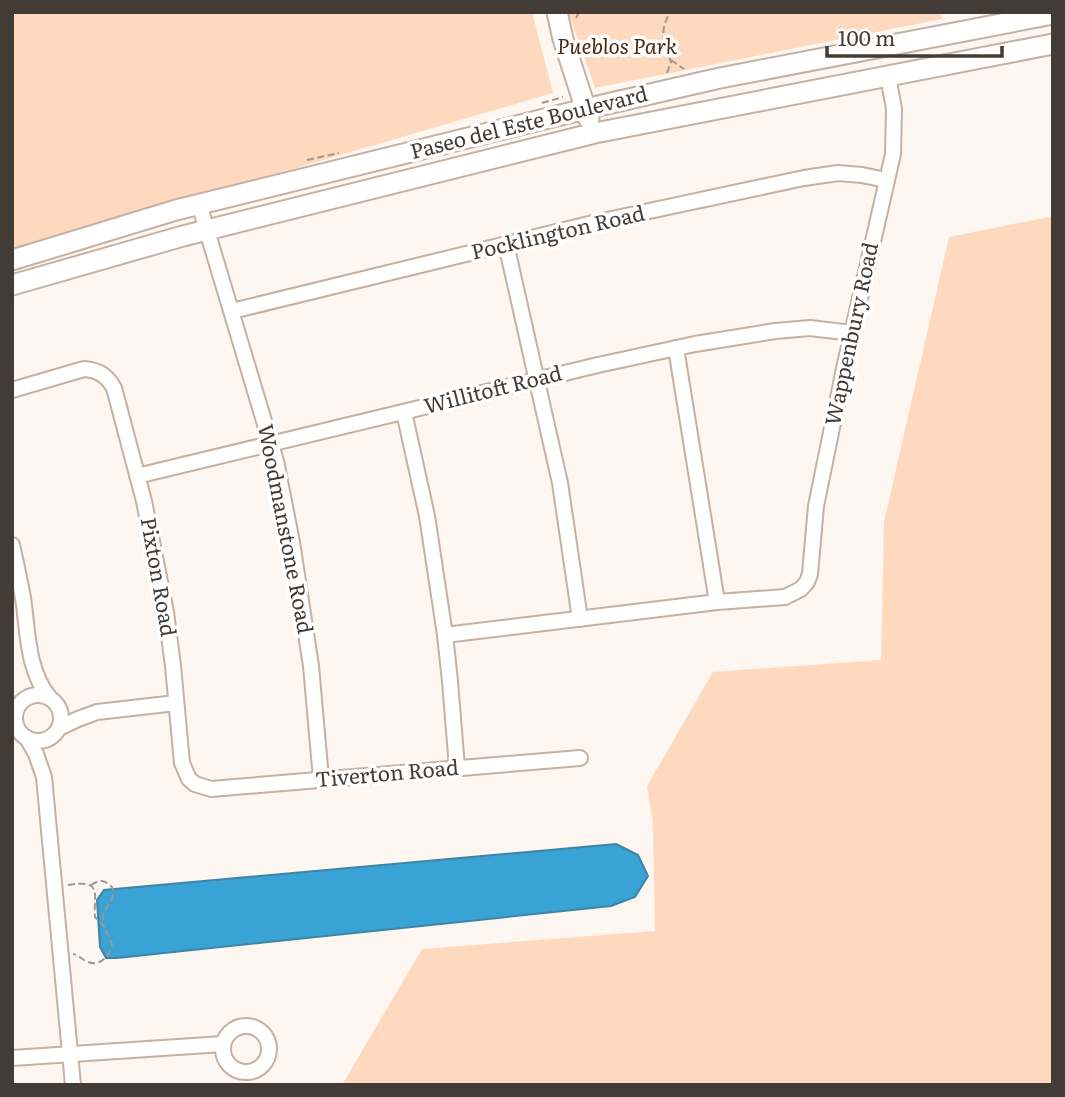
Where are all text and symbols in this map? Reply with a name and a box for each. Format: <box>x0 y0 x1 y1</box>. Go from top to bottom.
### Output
scale bar <box>827 14 1002 58</box>
text: 100 m <box>838 21 895 52</box>
park label: Pueblos Park <box>557 29 678 60</box>
street label: Paseo del Este Boulevard <box>406 76 651 165</box>
street label: Pocklington Road <box>468 195 647 266</box>
street label: Wappenbury Road <box>815 239 884 428</box>
street label: Willitoft Road <box>420 355 565 420</box>
street label: Woodmanstone Road <box>252 421 323 636</box>
street label: Pixton Road <box>135 514 186 639</box>
street label: Tiverton Road <box>314 750 460 793</box>

